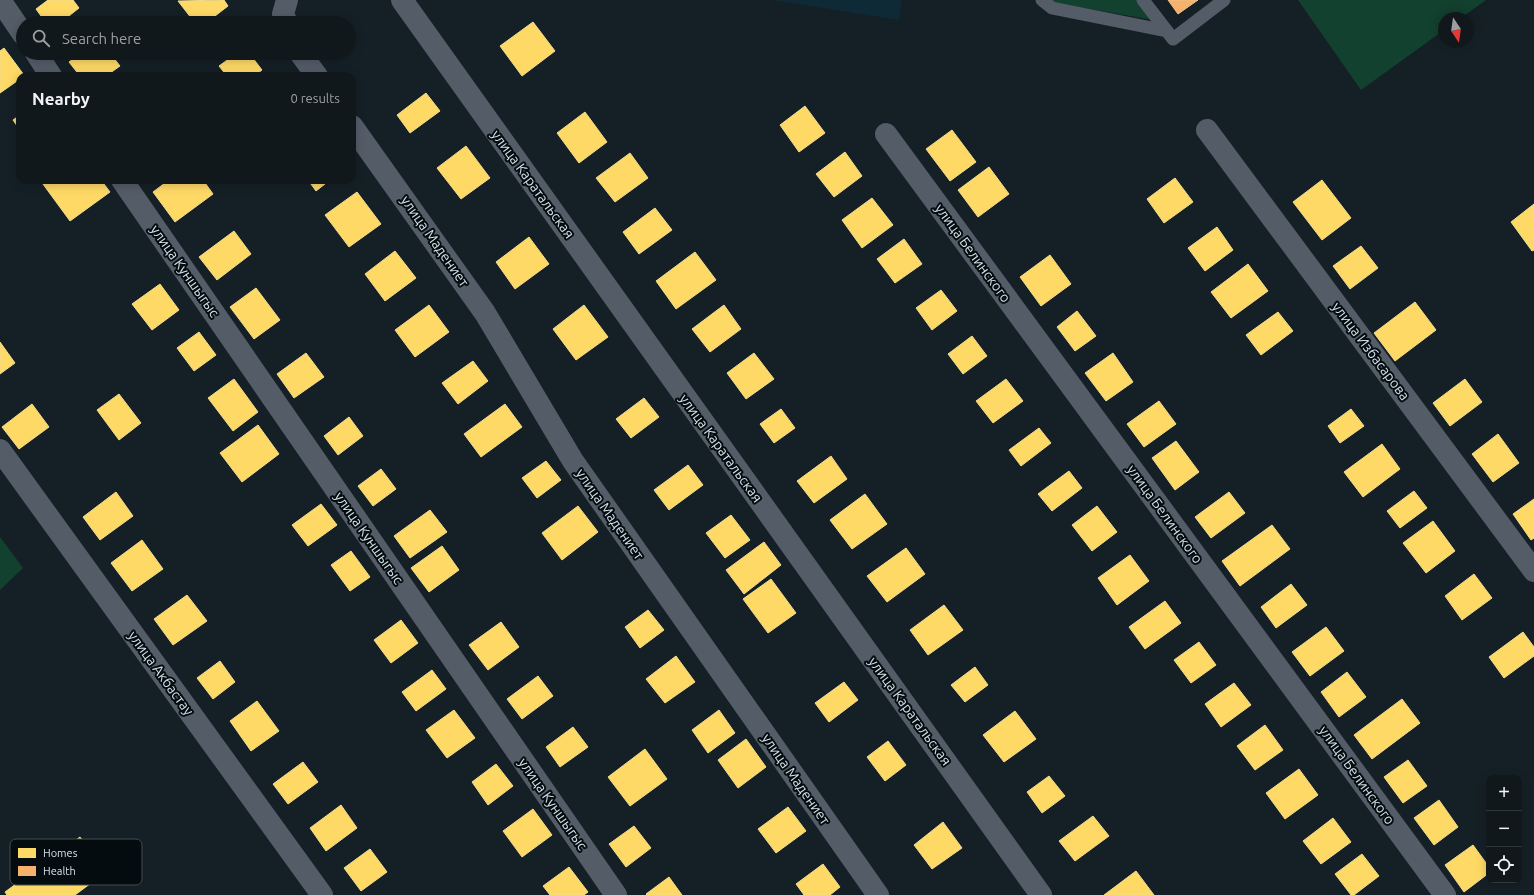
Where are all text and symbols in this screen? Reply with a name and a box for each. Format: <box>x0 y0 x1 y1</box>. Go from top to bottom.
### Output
north arrow <box>1438 12 1474 48</box>
search box <box>16 16 356 60</box>
icon: search <box>30 27 52 49</box>
text: Search here <box>62 30 141 47</box>
text: Nearby <box>32 89 90 108</box>
text: 0 results <box>290 91 340 105</box>
street label: улица Каратальская <box>488 127 578 241</box>
street label: улица Мадениет <box>398 192 472 290</box>
street label: улица Белинского <box>932 201 1014 305</box>
street label: улица Куншыгыс <box>147 222 223 321</box>
street label: улица Избасарова <box>1329 299 1413 403</box>
street label: улица Каратальская <box>676 391 766 505</box>
street label: улица Белинского <box>1124 462 1206 566</box>
street label: улица Мадениет <box>573 465 647 563</box>
street label: улица Куншыгыс <box>331 489 407 588</box>
street label: улица Акбастау <box>125 628 197 718</box>
street label: улица Каратальская <box>865 654 955 768</box>
street label: улица Белинского <box>1316 723 1398 827</box>
street label: улица Мадениет <box>759 730 833 828</box>
street label: улица Куншыгыс <box>515 755 591 854</box>
map controls <box>1486 775 1522 883</box>
button: + <box>1486 775 1522 811</box>
button: − <box>1486 811 1522 847</box>
legend <box>10 839 142 885</box>
text: Homes <box>43 847 78 859</box>
button: locate <box>1486 847 1522 883</box>
text: Health <box>43 865 76 877</box>

